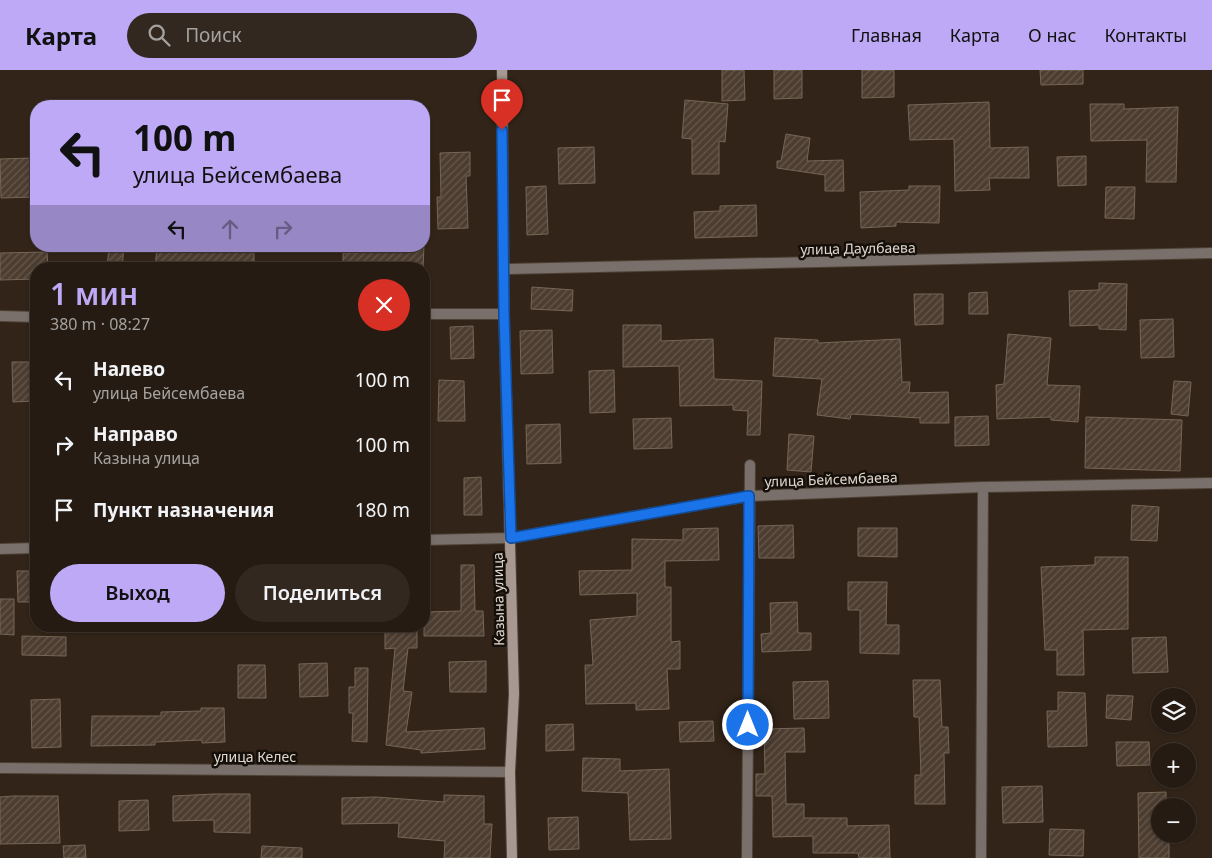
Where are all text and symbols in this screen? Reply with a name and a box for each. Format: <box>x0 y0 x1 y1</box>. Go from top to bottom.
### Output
search box <box>127 13 477 58</box>
text: Карта <box>25 19 97 52</box>
icon: search <box>145 21 173 49</box>
text: Поиск <box>185 22 242 48</box>
text: Главная <box>851 23 922 47</box>
text: Карта <box>950 23 1000 47</box>
text: О нас <box>1028 23 1076 47</box>
text: Контакты <box>1104 23 1187 47</box>
pin <box>481 79 523 130</box>
icon: arrive <box>488 86 516 114</box>
text: 100 m <box>133 114 236 161</box>
icon: left <box>50 120 115 185</box>
text: улица Бейсембаева <box>133 159 342 189</box>
icon: left <box>163 215 191 243</box>
icon: ahead <box>216 215 244 243</box>
icon: right <box>269 215 297 243</box>
street label: улица Даулбаева <box>800 237 916 259</box>
text: 1 мин <box>50 273 138 314</box>
button: close <box>358 279 410 331</box>
text: 380 m · 08:27 <box>50 313 150 335</box>
text: Налево <box>93 356 165 382</box>
icon: left <box>50 366 78 394</box>
text: 100 m <box>355 367 410 393</box>
text: улица Бейсембаева <box>93 382 245 404</box>
text: Направо <box>93 421 178 447</box>
icon: right <box>50 431 78 459</box>
text: 100 m <box>355 432 410 458</box>
text: Казына улица <box>93 447 200 469</box>
street label: улица Бейсембаева <box>764 467 898 491</box>
icon: arrive <box>50 496 78 524</box>
text: Пункт назначения <box>93 497 274 523</box>
text: 180 m <box>355 497 410 523</box>
street label: Казына улица <box>488 552 508 646</box>
button: Выход <box>50 564 225 622</box>
button: Поделиться <box>235 564 410 622</box>
map controls <box>1151 688 1196 843</box>
button: layers <box>1151 688 1196 733</box>
position arrow <box>721 698 773 750</box>
button: + <box>1151 743 1196 788</box>
street label: улица Келес <box>214 747 296 766</box>
button: − <box>1151 798 1196 843</box>

